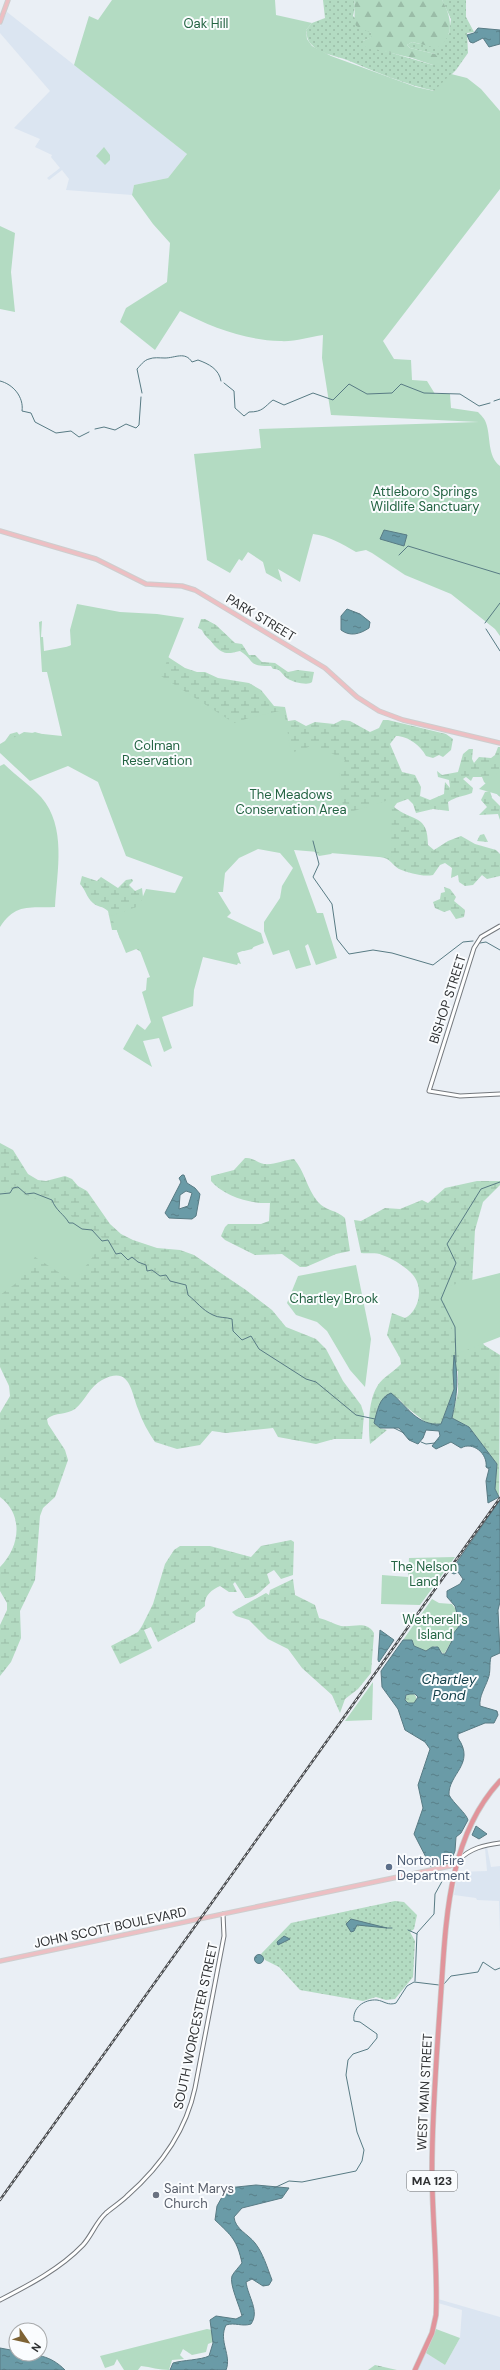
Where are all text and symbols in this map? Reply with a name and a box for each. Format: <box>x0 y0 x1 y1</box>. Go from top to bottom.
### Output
park label: Oak Hill <box>184 15 228 32</box>
park label: Attleboro Springs Wildlife Sanctuary <box>371 483 479 515</box>
street label: PARK STREET <box>223 590 299 645</box>
park label: Colman Reservation <box>122 737 192 769</box>
park label: The Meadows Conservation Area <box>235 786 347 818</box>
street label: BISHOP STREET <box>425 952 470 1046</box>
park label: Chartley Brook <box>290 1290 379 1307</box>
park label: The Nelson Land <box>391 1558 457 1590</box>
park label: Wetherell's Island <box>402 1611 468 1643</box>
water label: Chartley Pond <box>421 1670 478 1704</box>
place label: Norton Fire Department <box>397 1852 470 1884</box>
marker: Norton Fire Department <box>384 1862 394 1872</box>
street label: JOHN SCOTT BOULEVARD <box>32 1903 188 1952</box>
street label: SOUTH WORCESTER STREET <box>170 1941 221 2111</box>
street label: WEST MAIN STREET <box>413 2033 436 2151</box>
road number: MA 123 <box>407 2171 457 2191</box>
place label: Saint Marys Church <box>164 2180 234 2212</box>
marker: Saint Marys Church <box>151 2190 161 2200</box>
north arrow <box>8 2322 48 2362</box>
text: N <box>28 2340 44 2355</box>

